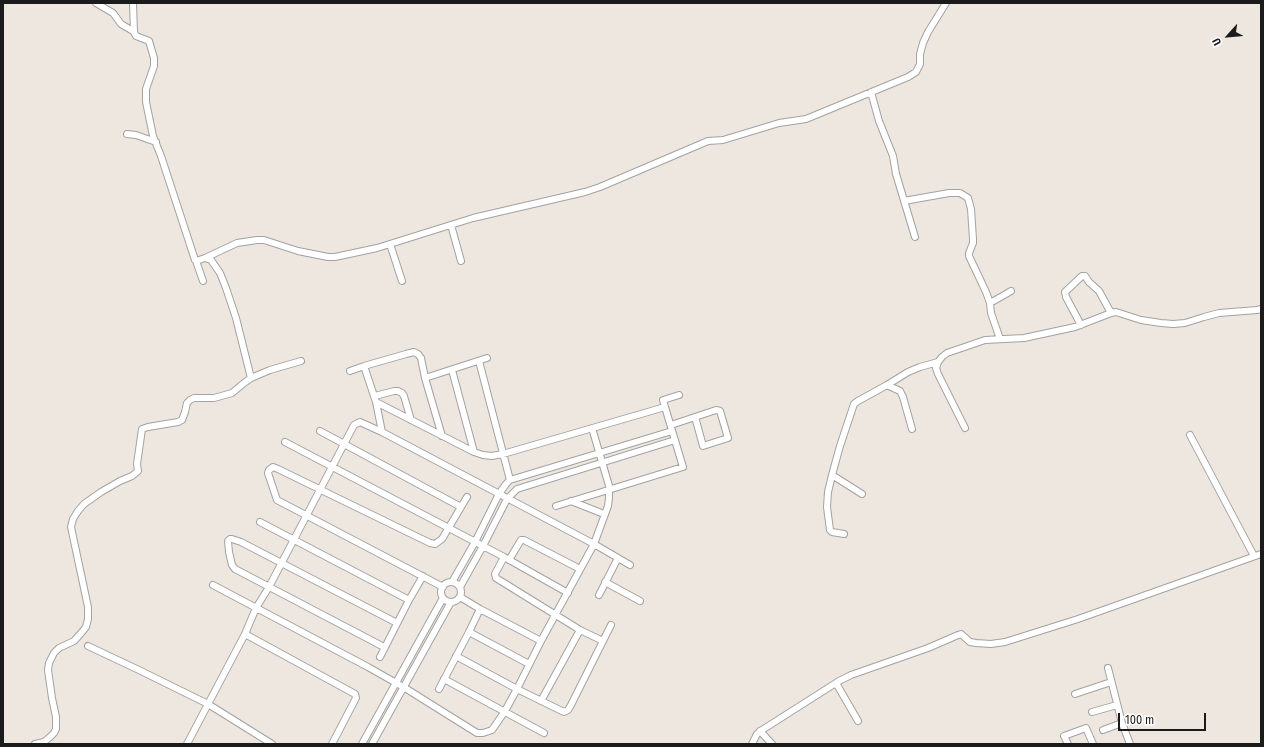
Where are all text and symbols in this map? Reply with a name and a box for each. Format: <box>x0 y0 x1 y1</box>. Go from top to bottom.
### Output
north arrow <box>1208 16 1248 56</box>
text: U <box>1210 36 1224 48</box>
scale bar <box>1120 705 1208 731</box>
text: 100 m <box>1125 713 1154 727</box>

